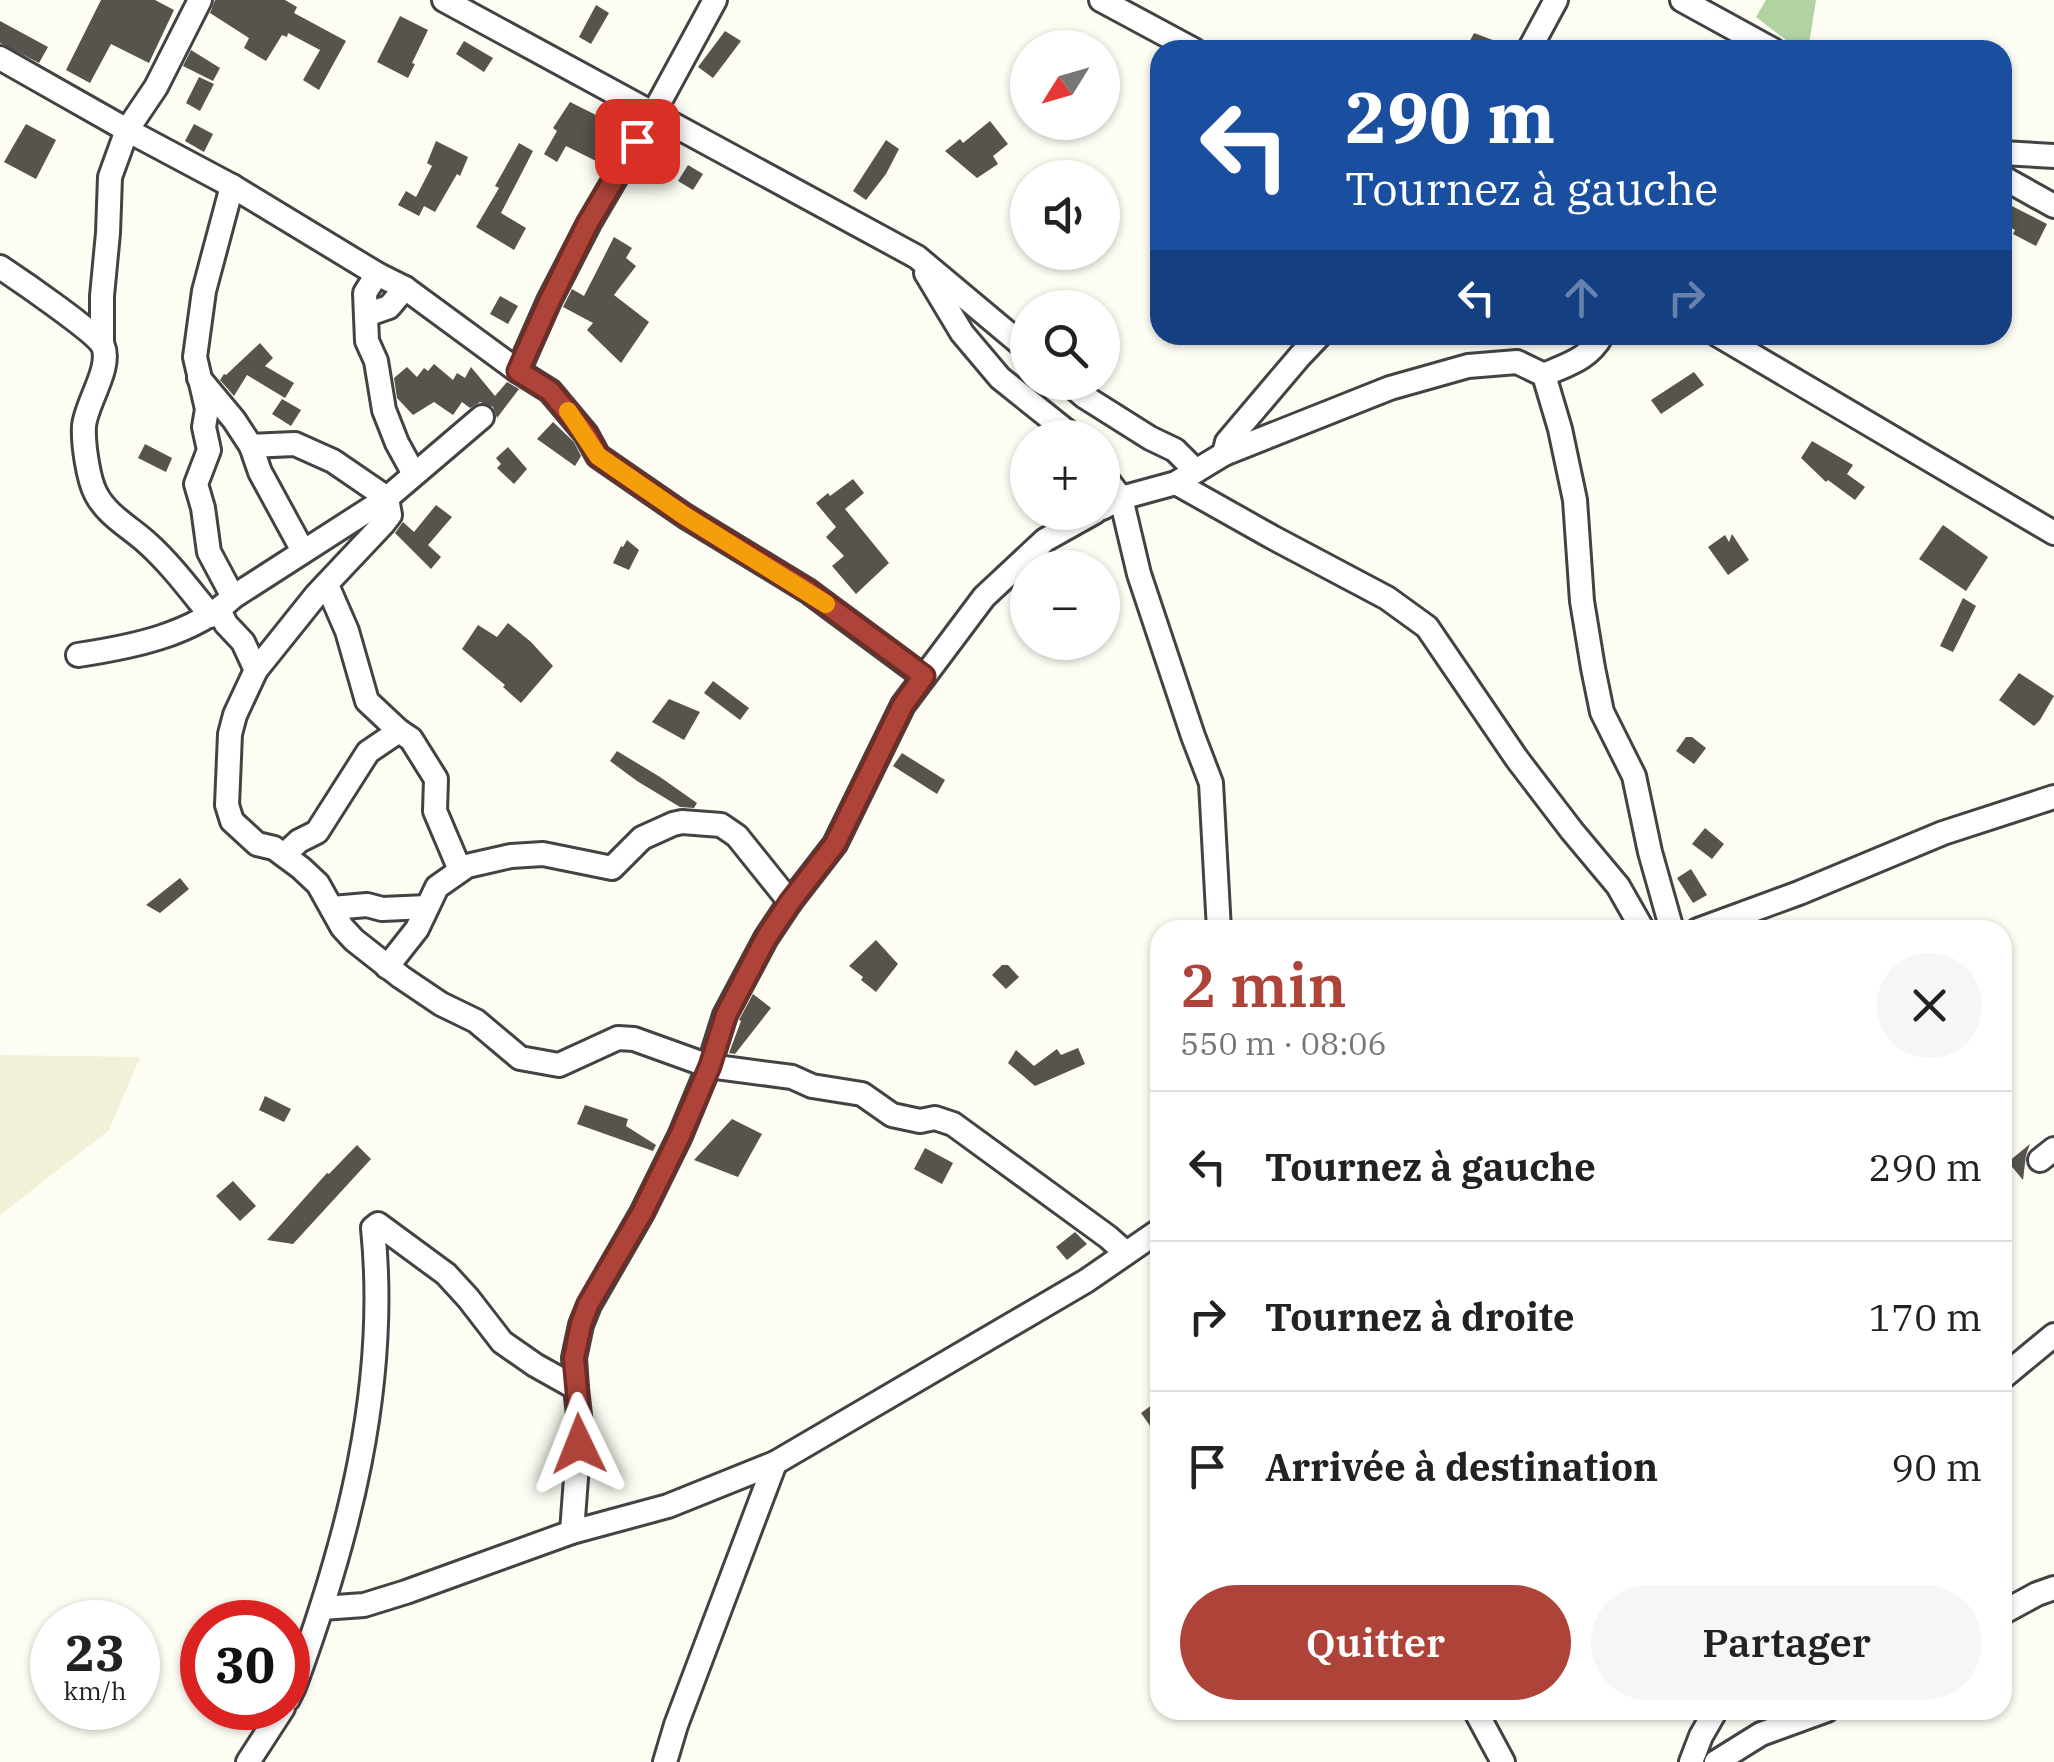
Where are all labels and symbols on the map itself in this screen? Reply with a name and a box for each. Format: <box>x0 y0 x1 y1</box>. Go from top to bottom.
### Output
north arrow <box>1010 30 1120 140</box>
pin <box>595 99 680 184</box>
position arrow <box>527 1392 631 1496</box>
speed limit sign: 30 <box>180 1600 310 1730</box>

